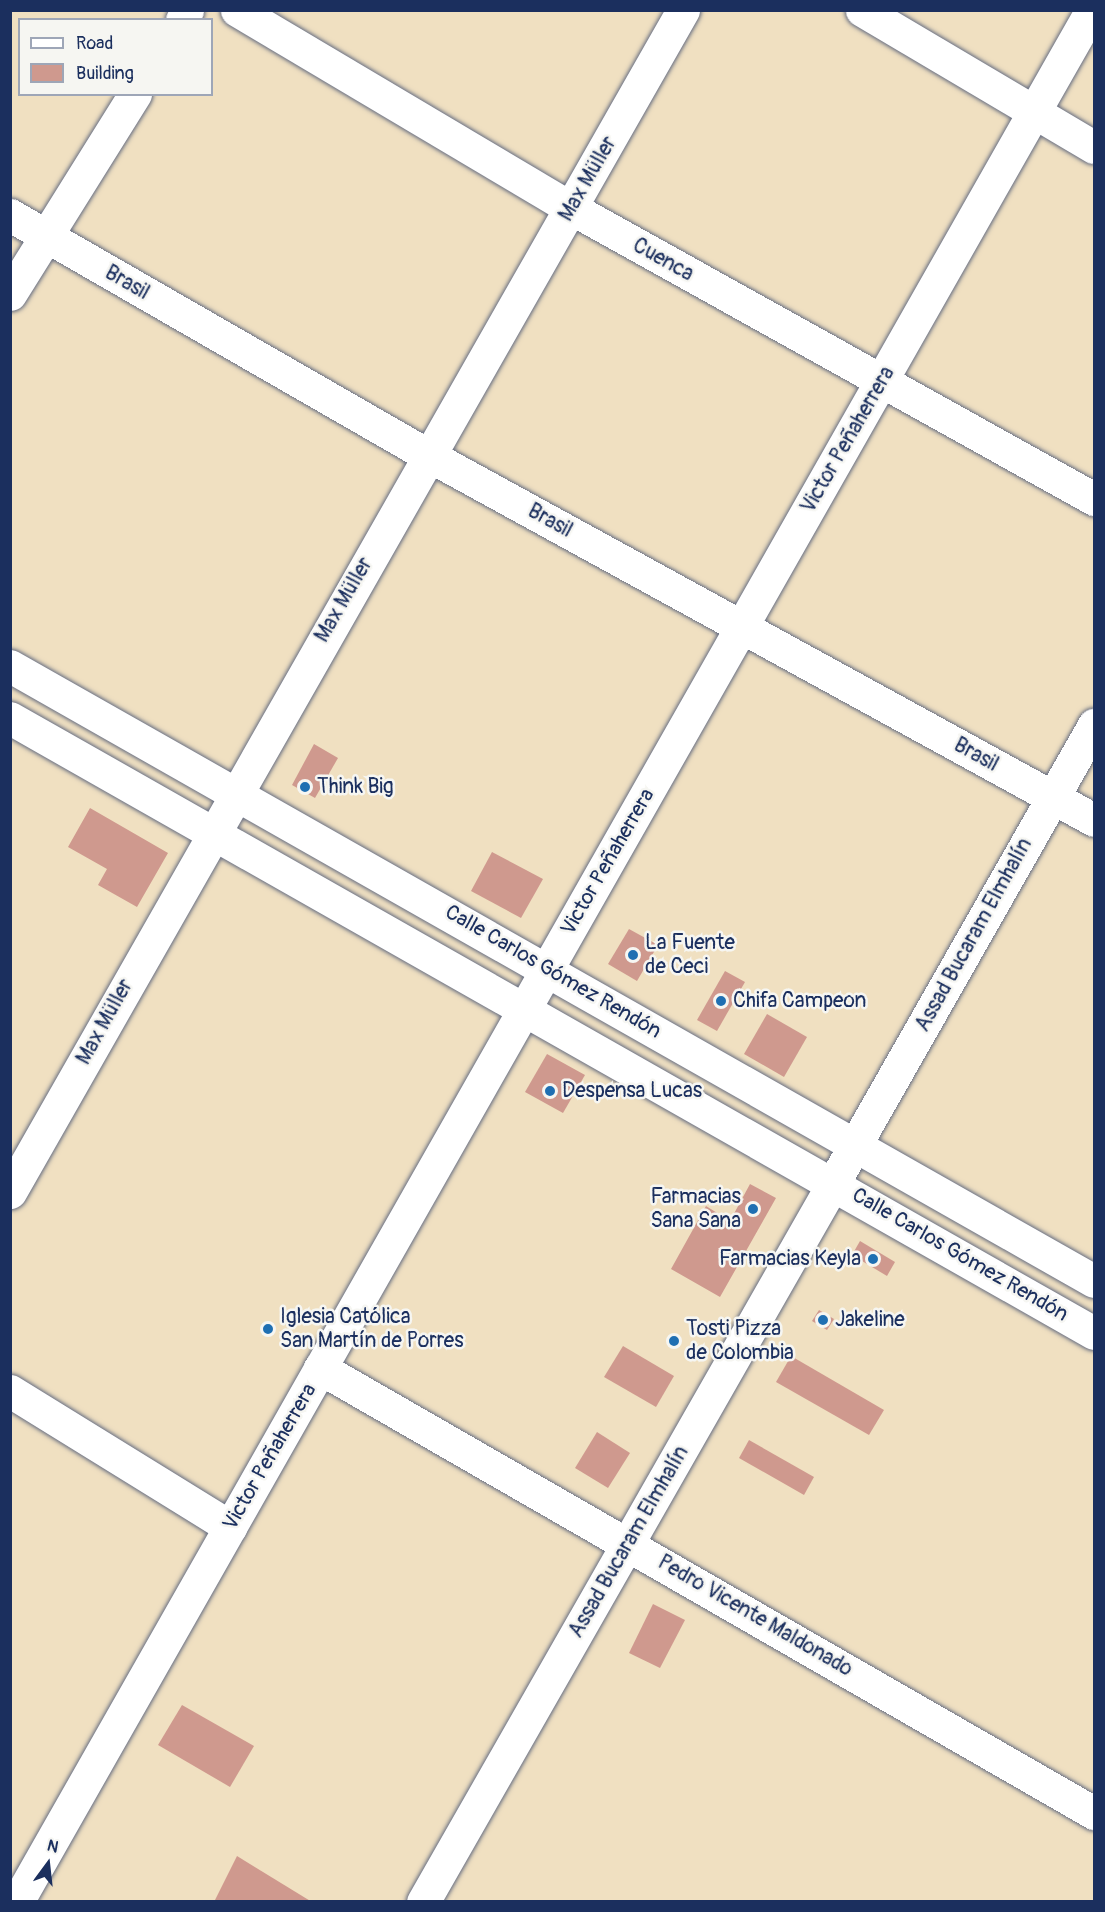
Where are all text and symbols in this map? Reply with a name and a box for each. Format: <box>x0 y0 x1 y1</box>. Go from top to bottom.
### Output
legend <box>18 18 213 96</box>
text: Road <box>76 32 113 55</box>
text: Building <box>76 62 134 85</box>
street label: Max Müller <box>554 132 622 226</box>
street label: Cuenca <box>628 233 698 287</box>
street label: Brasil <box>100 260 154 306</box>
street label: Victor Peñaherrera <box>796 362 900 518</box>
street label: Brasil <box>523 499 577 543</box>
street label: Max Müller <box>310 553 378 647</box>
street label: Brasil <box>949 733 1003 777</box>
place label: Think Big <box>317 774 394 800</box>
marker: Think Big <box>298 780 312 794</box>
street label: Victor Peñaherrera <box>556 784 660 940</box>
street label: Assad Bucaram Elmhalín <box>910 834 1038 1036</box>
street label: Calle Carlos Gómez Rendón <box>440 900 666 1044</box>
place label: La Fuente de Ceci <box>645 930 735 980</box>
marker: La Fuente de Ceci <box>626 948 640 962</box>
street label: Max Müller <box>71 975 139 1069</box>
place label: Chifa Campeon <box>733 988 866 1014</box>
marker: Chifa Campeon <box>714 994 728 1008</box>
place label: Despensa Lucas <box>562 1078 702 1104</box>
marker: Despensa Lucas <box>543 1084 557 1098</box>
street label: Calle Carlos Gómez Rendón <box>847 1183 1073 1327</box>
place label: Farmacias Sana Sana <box>650 1184 741 1234</box>
marker: Farmacias Sana Sana <box>746 1202 760 1216</box>
place label: Farmacias Keyla <box>719 1246 861 1272</box>
marker: Farmacias Keyla <box>866 1252 880 1266</box>
place label: Iglesia Católica San Martín de Porres <box>280 1304 464 1354</box>
place label: Jakeline <box>835 1307 905 1333</box>
marker: Jakeline <box>816 1313 830 1327</box>
place label: Tosti Pizza de Colombia <box>686 1316 794 1366</box>
marker: Iglesia Católica San Martín de Porres <box>261 1322 275 1336</box>
marker: Tosti Pizza de Colombia <box>667 1334 681 1348</box>
street label: Victor Peñaherrera <box>218 1379 322 1535</box>
street label: Assad Bucaram Elmhalín <box>564 1442 694 1642</box>
street label: Pedro Vicente Maldonado <box>653 1550 857 1682</box>
north arrow <box>18 1834 78 1894</box>
text: N <box>45 1836 60 1858</box>

